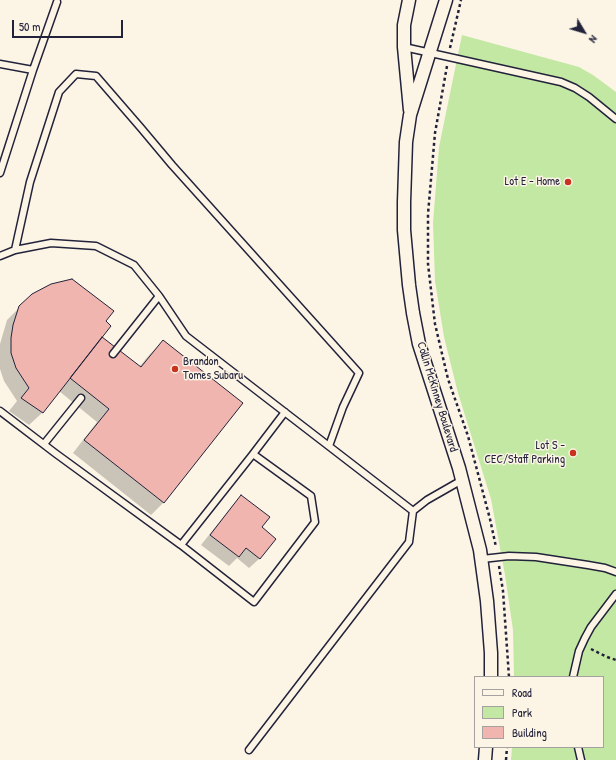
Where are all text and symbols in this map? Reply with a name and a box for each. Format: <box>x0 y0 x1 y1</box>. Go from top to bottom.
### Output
scale bar <box>14 12 125 38</box>
north arrow <box>564 12 604 52</box>
text: 50 m <box>19 18 40 35</box>
text: N <box>586 33 601 46</box>
place label: Lot E - Home <box>505 175 560 189</box>
marker: Lot E - Home <box>563 177 573 187</box>
street label: Collin McKinney Boulevard <box>413 340 461 454</box>
place label: Brandon Tomes Subaru <box>183 355 243 383</box>
marker: Brandon Tomes Subaru <box>170 364 180 374</box>
place label: Lot S - CEC/Staff Parking <box>485 439 565 467</box>
marker: Lot S - CEC/Staff Parking <box>568 448 578 458</box>
legend <box>474 676 604 748</box>
text: Road <box>512 684 532 701</box>
text: Park <box>512 704 532 721</box>
text: Building <box>512 724 547 741</box>

